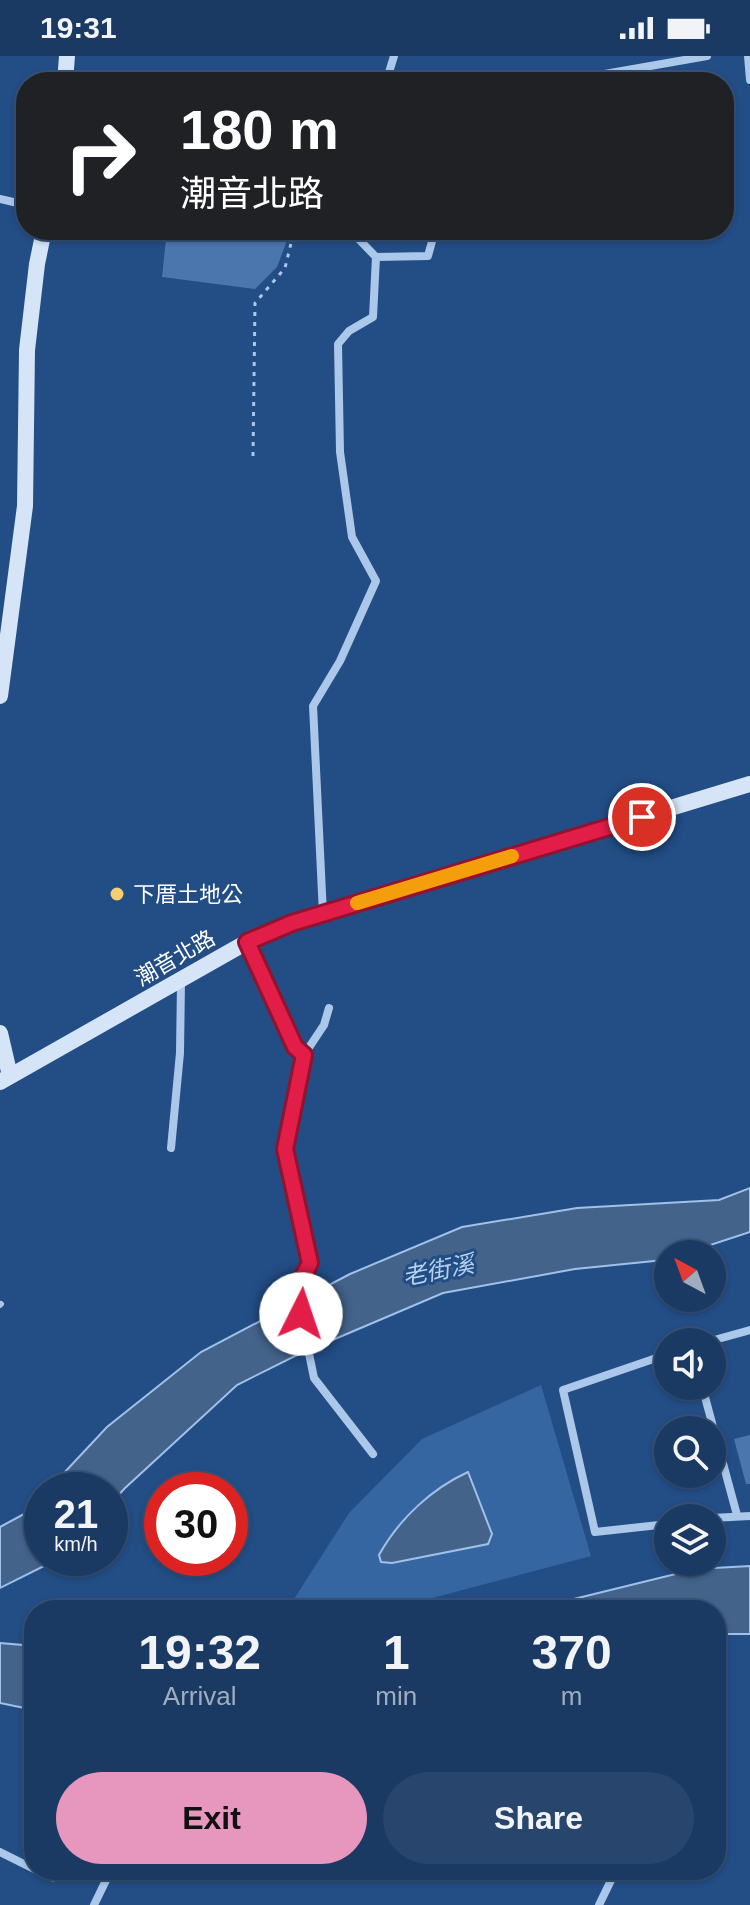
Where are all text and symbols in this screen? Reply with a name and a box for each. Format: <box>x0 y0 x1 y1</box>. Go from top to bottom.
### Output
text: 19:31 <box>40 11 117 44</box>
text: 180 m <box>180 98 339 161</box>
icon: right <box>48 104 152 208</box>
text: 潮音北路 <box>180 173 324 214</box>
pin <box>608 783 676 851</box>
icon: arrive <box>620 795 664 839</box>
place label: 下厝土地公 <box>133 882 243 907</box>
marker: 下厝土地公 <box>108 885 126 903</box>
street label: 潮音北路 <box>131 925 219 991</box>
north arrow <box>654 1240 726 1312</box>
map controls <box>654 1240 726 1576</box>
water label: 老街溪 <box>400 1249 479 1290</box>
position arrow <box>259 1272 343 1356</box>
button: sound <box>654 1328 726 1400</box>
button: search <box>654 1416 726 1488</box>
speed limit sign: 30 <box>144 1472 248 1576</box>
text: 21 <box>54 1492 98 1536</box>
button: layers <box>654 1504 726 1576</box>
text: km/h <box>54 1533 98 1555</box>
text: 19:32 <box>138 1626 261 1679</box>
text: 1 <box>383 1626 410 1679</box>
text: 370 <box>532 1626 612 1679</box>
text: Arrival <box>163 1681 237 1711</box>
text: min <box>375 1681 417 1711</box>
text: m <box>561 1681 582 1711</box>
button: Exit <box>56 1772 367 1864</box>
button: Share <box>383 1772 694 1864</box>

